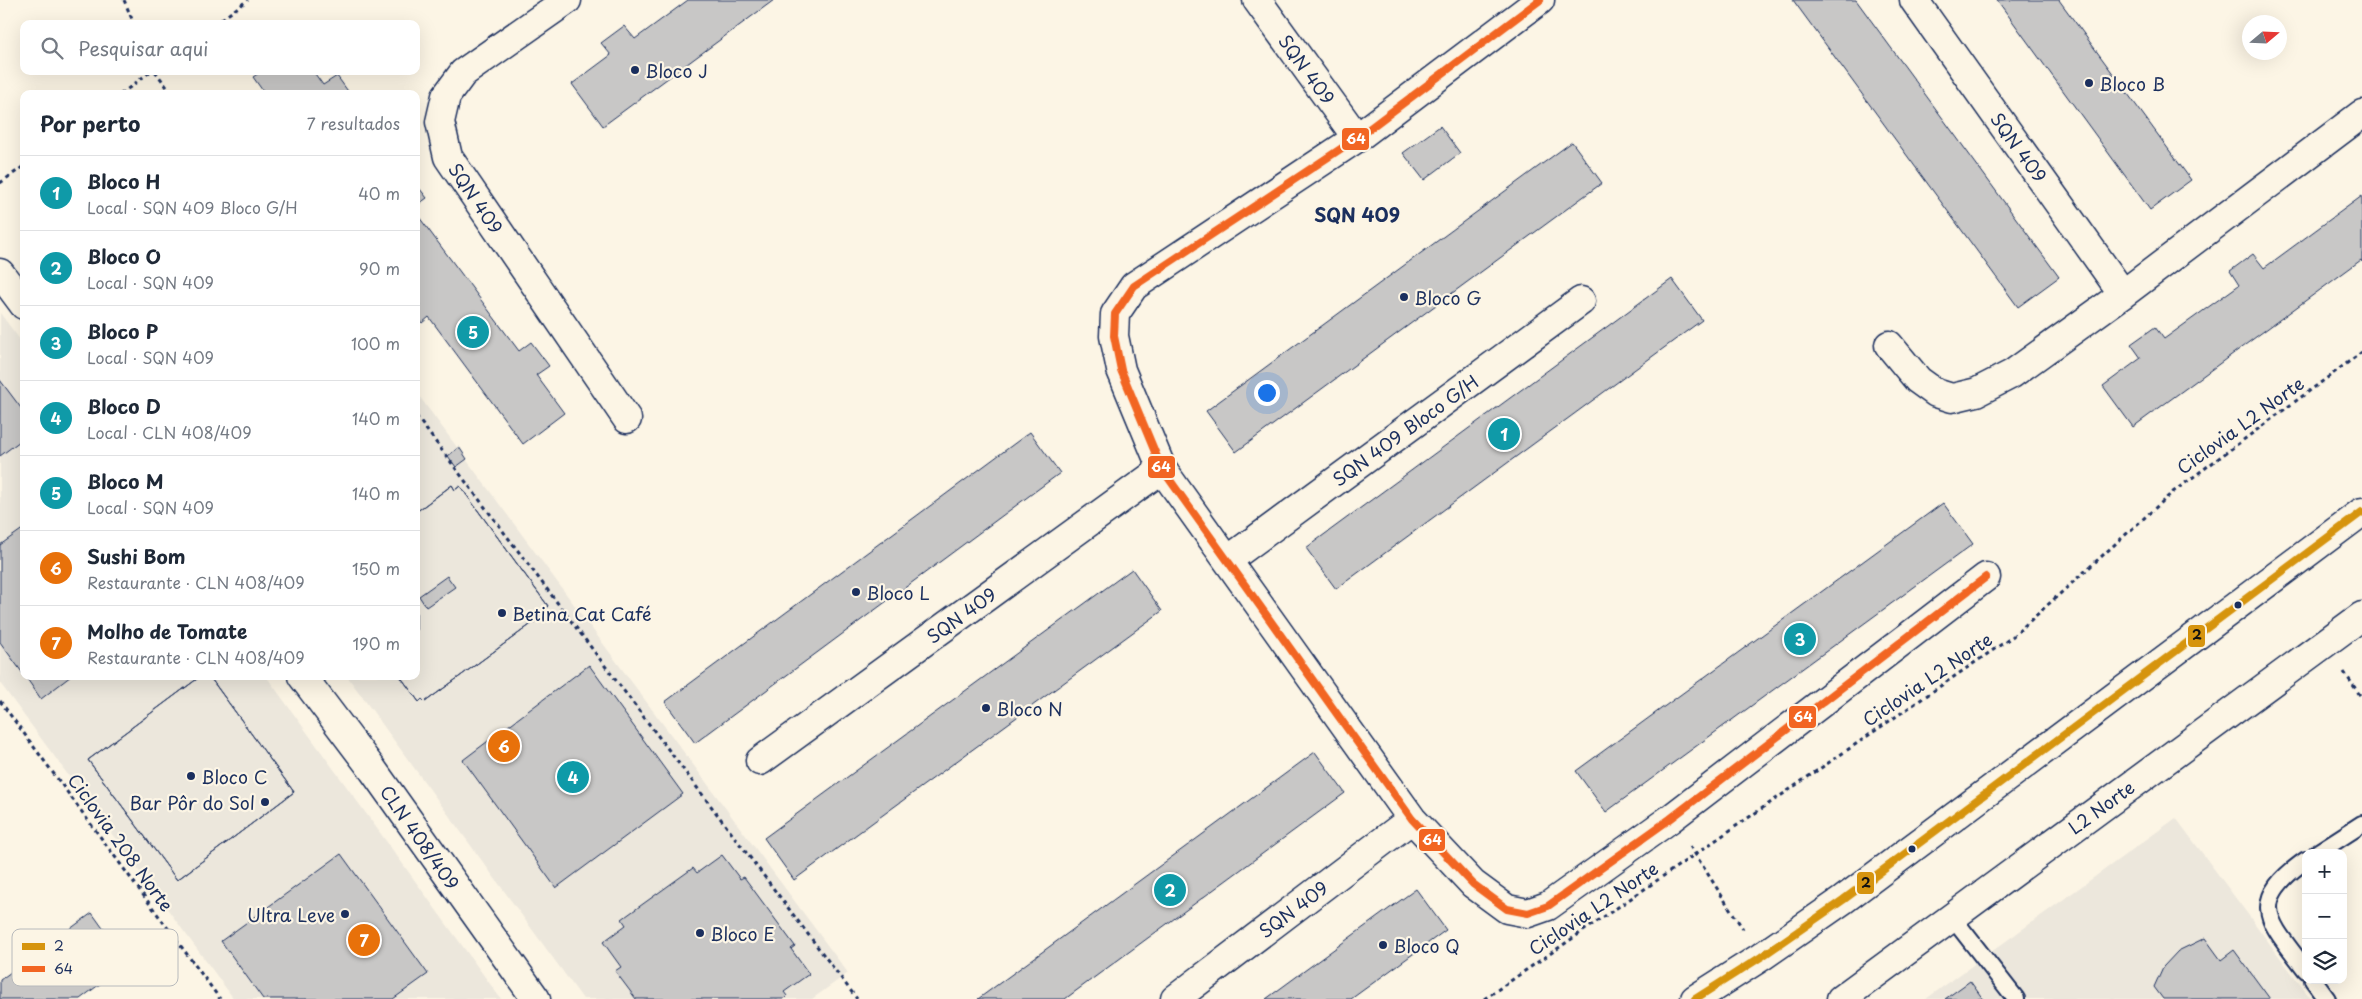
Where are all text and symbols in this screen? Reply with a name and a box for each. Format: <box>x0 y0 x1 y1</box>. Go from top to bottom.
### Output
north arrow <box>2242 15 2287 60</box>
search box <box>20 20 420 75</box>
street label: SQN 409 <box>1272 28 1342 110</box>
icon: search <box>38 34 66 62</box>
text: Pesquisar aqui <box>78 34 208 62</box>
place label: Bloco J <box>645 57 708 84</box>
marker: Bloco J <box>629 64 641 76</box>
place label: Bloco B <box>2099 70 2165 97</box>
marker: Bloco B <box>2083 77 2095 89</box>
street label: SQN 409 <box>1984 106 2054 188</box>
text: Por perto <box>40 107 140 139</box>
text: 7 resultados <box>307 111 400 135</box>
line badge: 64 <box>1341 127 1370 151</box>
text: 64 <box>1346 128 1366 149</box>
street label: SQN 409 <box>442 157 510 239</box>
text: Bloco H <box>87 167 160 195</box>
text: 1 <box>52 181 60 205</box>
text: 40 m <box>358 181 400 205</box>
text: Local · SQN 409 Bloco G/H <box>87 195 298 219</box>
district label: SQN 409 <box>1314 200 1400 228</box>
text: Bloco O <box>87 242 161 270</box>
text: 2 <box>50 256 62 280</box>
text: 90 m <box>359 256 400 280</box>
text: Local · SQN 409 <box>87 270 214 294</box>
place label: Bloco G <box>1414 284 1482 311</box>
marker: Bloco G <box>1398 291 1410 303</box>
pin: 5 <box>457 313 489 351</box>
text: Bloco P <box>87 317 158 345</box>
text: 3 <box>51 331 61 355</box>
text: 100 m <box>351 331 400 355</box>
text: Local · SQN 409 <box>87 345 214 369</box>
street label: SQN 409 Bloco G/H <box>1326 368 1484 492</box>
street label: Ciclovia L2 Norte <box>2171 370 2309 480</box>
your location <box>1254 380 1280 406</box>
text: Bloco D <box>87 392 161 420</box>
text: 4 <box>51 406 61 430</box>
text: 140 m <box>352 406 400 430</box>
pin: 1 <box>1488 415 1520 453</box>
text: Local · CLN 408/409 <box>87 420 252 444</box>
line badge: 64 <box>1147 455 1176 479</box>
text: 64 <box>1151 456 1171 477</box>
text: Bloco M <box>87 467 163 495</box>
text: 5 <box>51 481 61 505</box>
text: 140 m <box>352 481 400 505</box>
text: Local · SQN 409 <box>87 495 214 519</box>
text: Sushi Bom <box>87 542 186 570</box>
text: 6 <box>50 556 62 580</box>
text: 150 m <box>352 556 400 580</box>
text: Restaurante · CLN 408/409 <box>87 570 305 594</box>
place label: Bloco L <box>866 579 930 606</box>
street label: SQN 409 <box>920 580 1002 650</box>
marker: Bloco L <box>850 586 862 598</box>
place label: Betina Cat Café <box>512 600 652 627</box>
unlabelled marker <box>2233 600 2243 610</box>
marker: Betina Cat Café <box>496 607 508 619</box>
text: Molho de Tomate <box>87 617 247 645</box>
pin: 3 <box>1784 620 1816 658</box>
line badge: 2 <box>2187 624 2206 648</box>
text: 2 <box>2192 624 2202 645</box>
street label: Ciclovia L2 Norte <box>1857 625 1997 733</box>
text: 7 <box>51 631 61 655</box>
text: 190 m <box>352 631 400 655</box>
text: Restaurante · CLN 408/409 <box>87 645 305 669</box>
place label: Bloco N <box>996 695 1063 722</box>
marker: Bloco N <box>980 702 992 714</box>
line badge: 64 <box>1788 705 1817 729</box>
text: 64 <box>1793 706 1813 727</box>
pin: 6 <box>488 727 520 765</box>
pin: 4 <box>557 758 589 796</box>
place label: Bloco C <box>201 763 268 790</box>
street label: Ciclovia 208 Norte <box>62 767 180 917</box>
marker: Bloco C <box>185 770 197 782</box>
street label: L2 Norte <box>2062 774 2140 840</box>
street label: CLN 408/409 <box>374 779 466 895</box>
place label: Bar Pôr do Sol <box>129 789 255 816</box>
marker: Bar Pôr do Sol <box>259 796 271 808</box>
line badge: 64 <box>1418 828 1446 852</box>
text: 64 <box>1422 829 1442 850</box>
unlabelled marker <box>1907 844 1917 854</box>
map controls <box>2302 849 2347 984</box>
button: + <box>2302 849 2347 894</box>
street label: Ciclovia L2 Norte <box>1523 854 1663 962</box>
pin: 2 <box>1154 871 1186 909</box>
line badge: 2 <box>1856 871 1875 895</box>
text: 2 <box>1861 872 1871 893</box>
street label: SQN 409 <box>1253 874 1333 944</box>
button: − <box>2302 894 2347 939</box>
place label: Ultra Leve <box>247 901 335 928</box>
marker: Ultra Leve <box>339 908 351 920</box>
place label: Bloco E <box>710 920 775 947</box>
pin: 7 <box>348 921 380 959</box>
marker: Bloco E <box>694 927 706 939</box>
legend <box>12 929 178 986</box>
place label: Bloco Q <box>1393 932 1460 959</box>
text: 2 <box>54 935 64 956</box>
marker: Bloco Q <box>1377 939 1389 951</box>
button: layers <box>2302 939 2347 984</box>
text: 64 <box>54 958 73 979</box>

